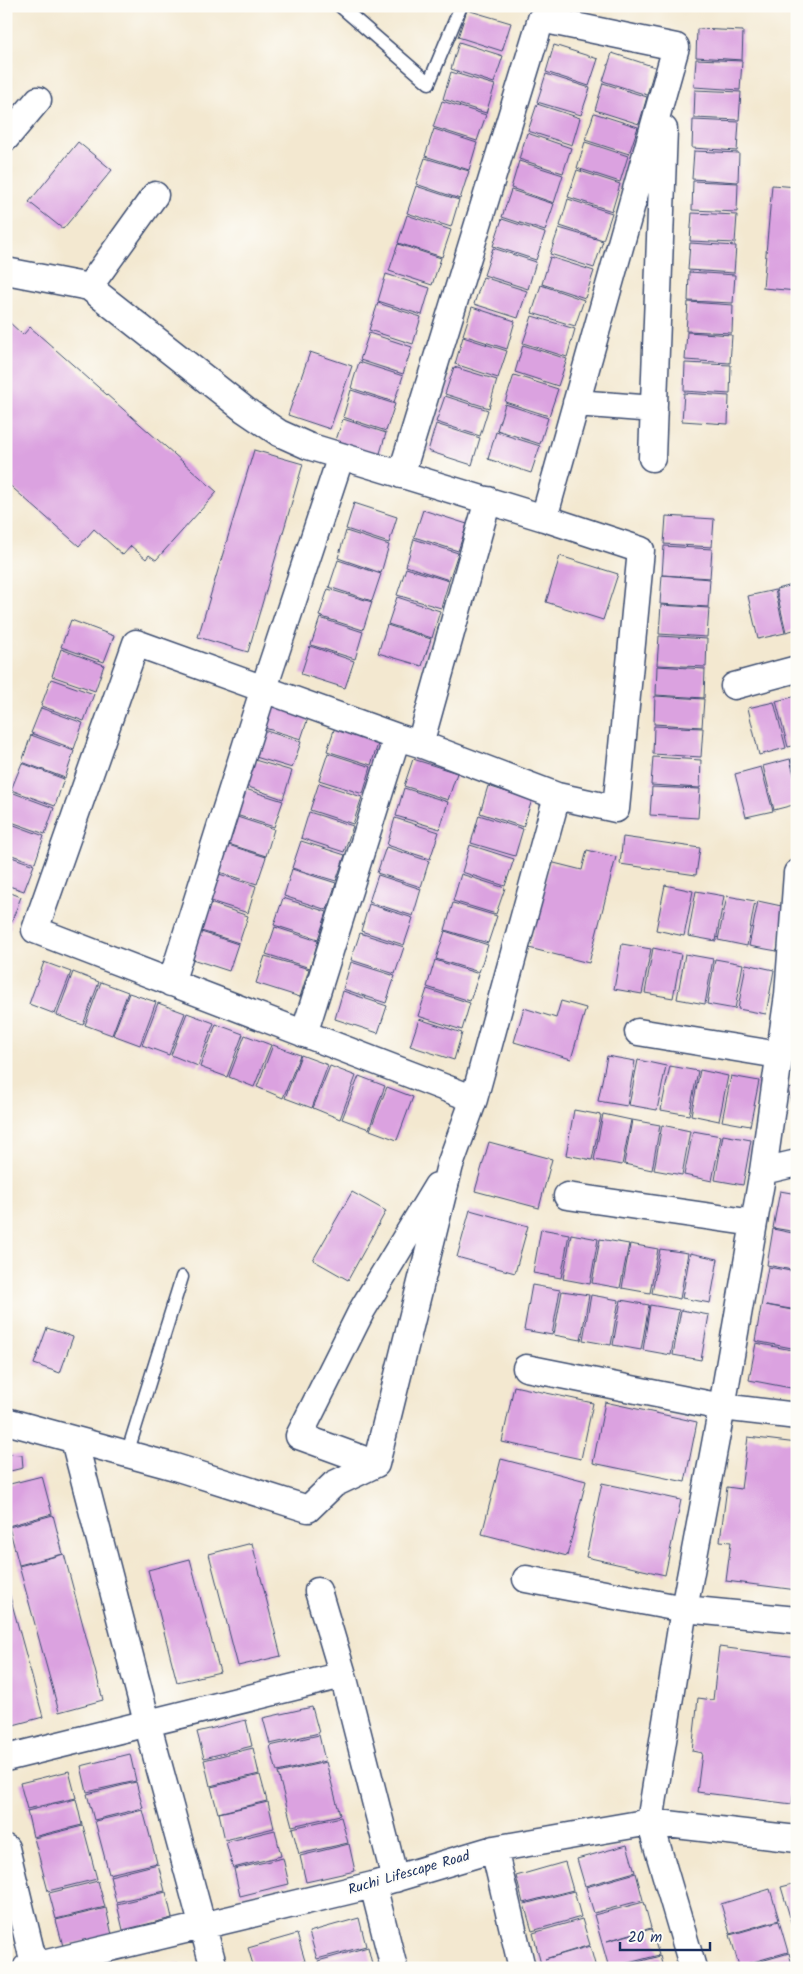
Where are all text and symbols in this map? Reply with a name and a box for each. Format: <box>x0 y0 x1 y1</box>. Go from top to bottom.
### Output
street label: Ruchi Lifescape Road <box>346 1845 473 1901</box>
scale bar <box>620 1919 710 1951</box>
text: 20 m <box>628 1926 662 1950</box>

